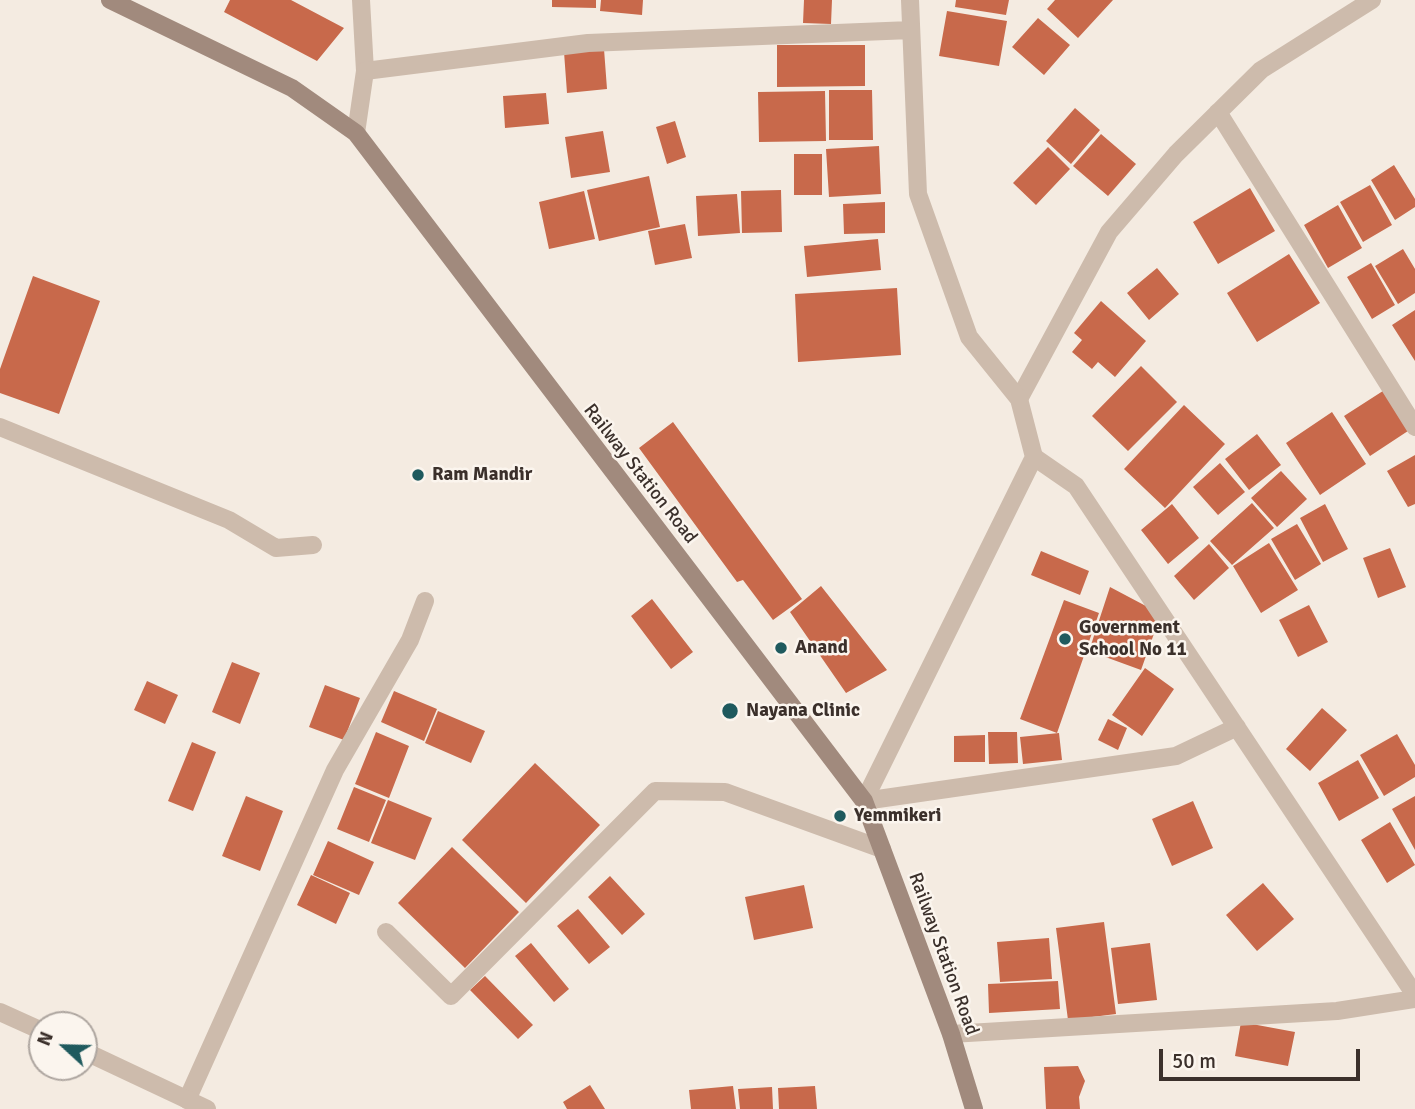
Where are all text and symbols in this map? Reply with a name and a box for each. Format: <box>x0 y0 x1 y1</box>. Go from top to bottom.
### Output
street label: Railway Station Road <box>578 400 702 548</box>
place label: Ram Mandir <box>432 464 532 486</box>
marker: Ram Mandir <box>410 467 426 483</box>
place label: Government School No 11 <box>1079 617 1187 661</box>
marker: Government School No 11 <box>1057 631 1073 647</box>
place label: Anand <box>795 637 848 659</box>
marker: Anand <box>773 640 789 656</box>
place label: Nayana Clinic <box>746 700 860 722</box>
marker: Nayana Clinic <box>720 701 740 721</box>
place label: Yemmikeri <box>854 805 941 827</box>
marker: Yemmikeri <box>832 808 848 824</box>
street label: Railway Station Road <box>903 870 983 1038</box>
north arrow <box>28 1011 98 1081</box>
text: N <box>32 1028 59 1050</box>
scale bar <box>1163 1036 1364 1080</box>
text: 50 m <box>1172 1048 1216 1074</box>

